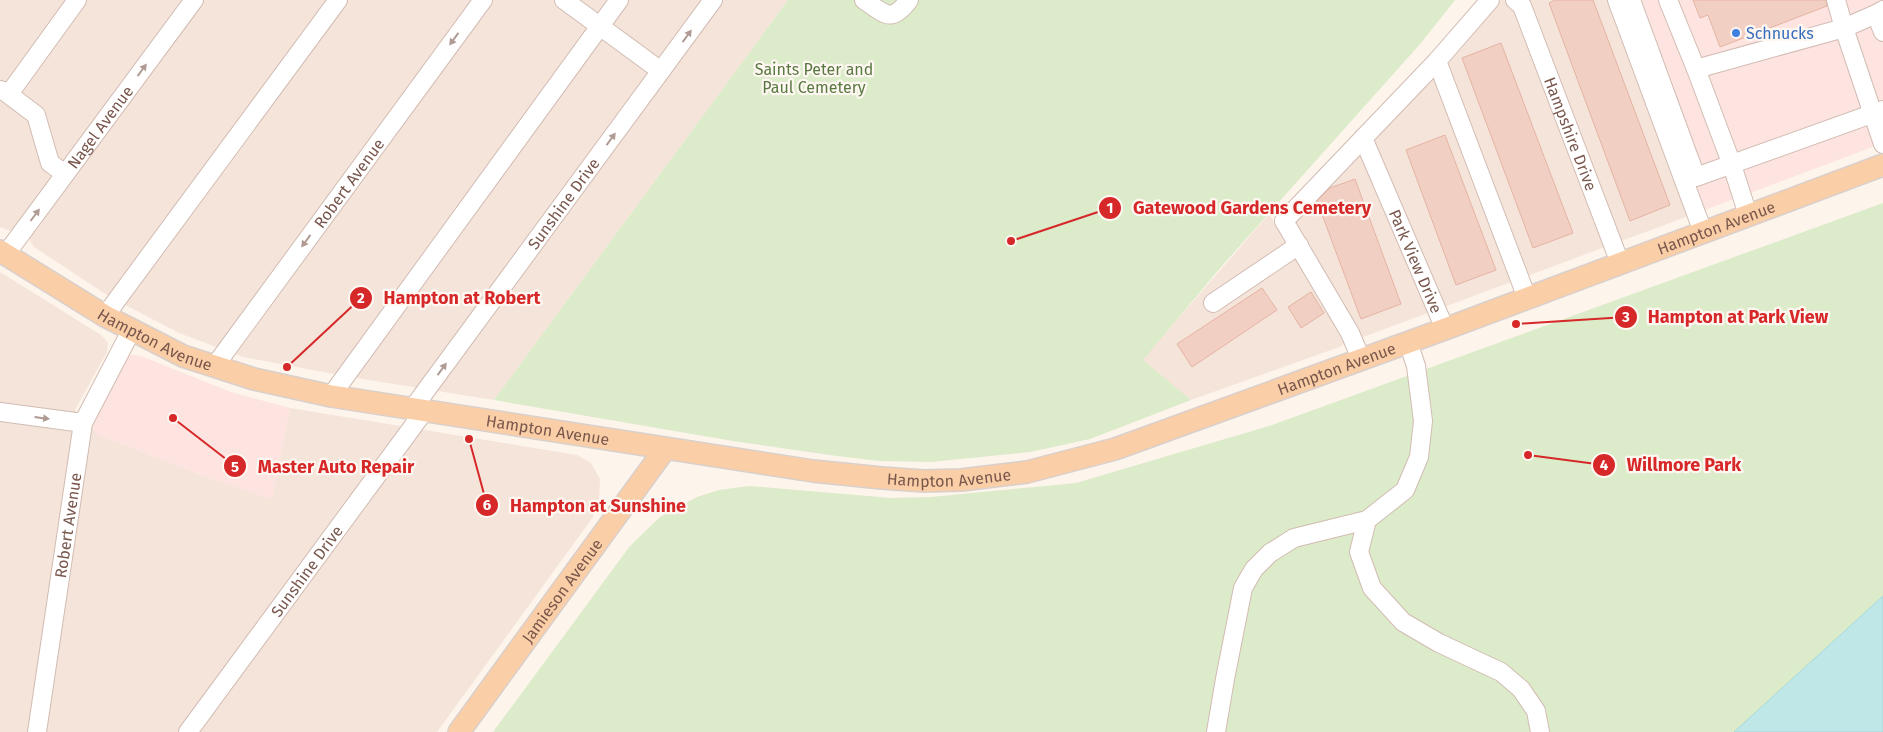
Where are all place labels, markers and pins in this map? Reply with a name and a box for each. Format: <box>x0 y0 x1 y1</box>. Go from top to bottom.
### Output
place label: Schnucks <box>1746 24 1814 43</box>
marker: Schnucks <box>1730 27 1742 39</box>
callout: Gatewood Gardens Cemetery <box>1098 191 1381 224</box>
callout: Hampton at Robert <box>348 282 550 315</box>
callout: Hampton at Park View <box>1613 300 1839 333</box>
callout: Willmore Park <box>1592 448 1751 481</box>
callout: Master Auto Repair <box>222 450 424 483</box>
callout: Hampton at Sunshine <box>474 489 696 522</box>

